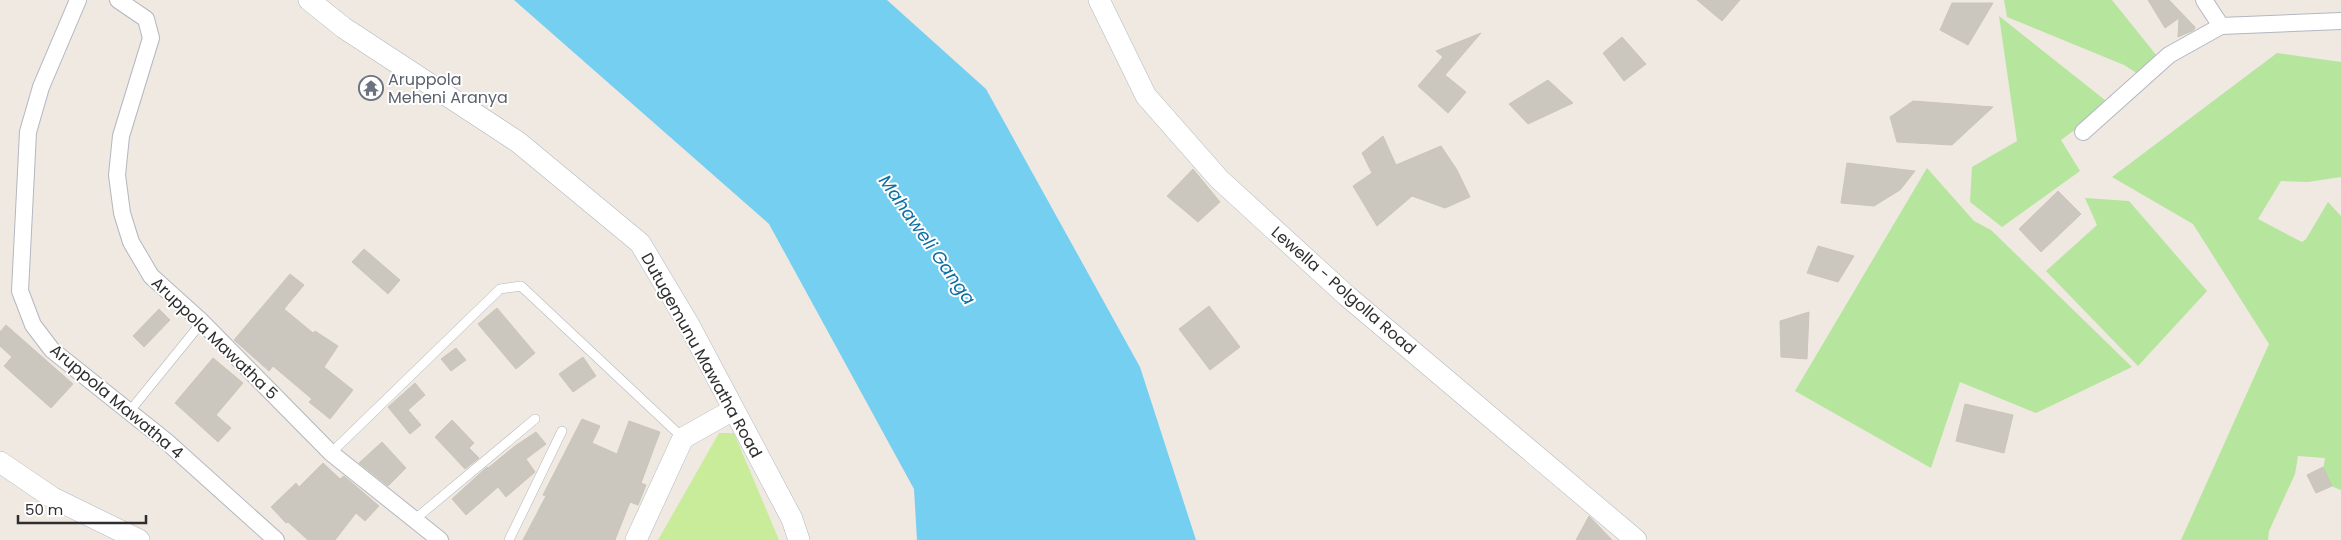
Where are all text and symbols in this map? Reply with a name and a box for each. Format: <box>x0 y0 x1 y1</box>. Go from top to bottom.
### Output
place label: Aruppola Meheni Aranya <box>388 68 508 109</box>
temple icon: Aruppola Meheni Aranya <box>358 75 384 101</box>
water label: Mahaweli Ganga <box>873 170 982 310</box>
street label: Lewella - Polgolla Road <box>1266 221 1421 360</box>
street label: Dutugemunu Mawatha Road <box>635 249 768 462</box>
street label: Aruppola Mawatha 5 <box>146 272 283 405</box>
street label: Aruppola Mawatha 4 <box>45 339 188 464</box>
scale bar <box>18 492 145 524</box>
text: 50 m <box>25 499 63 520</box>

